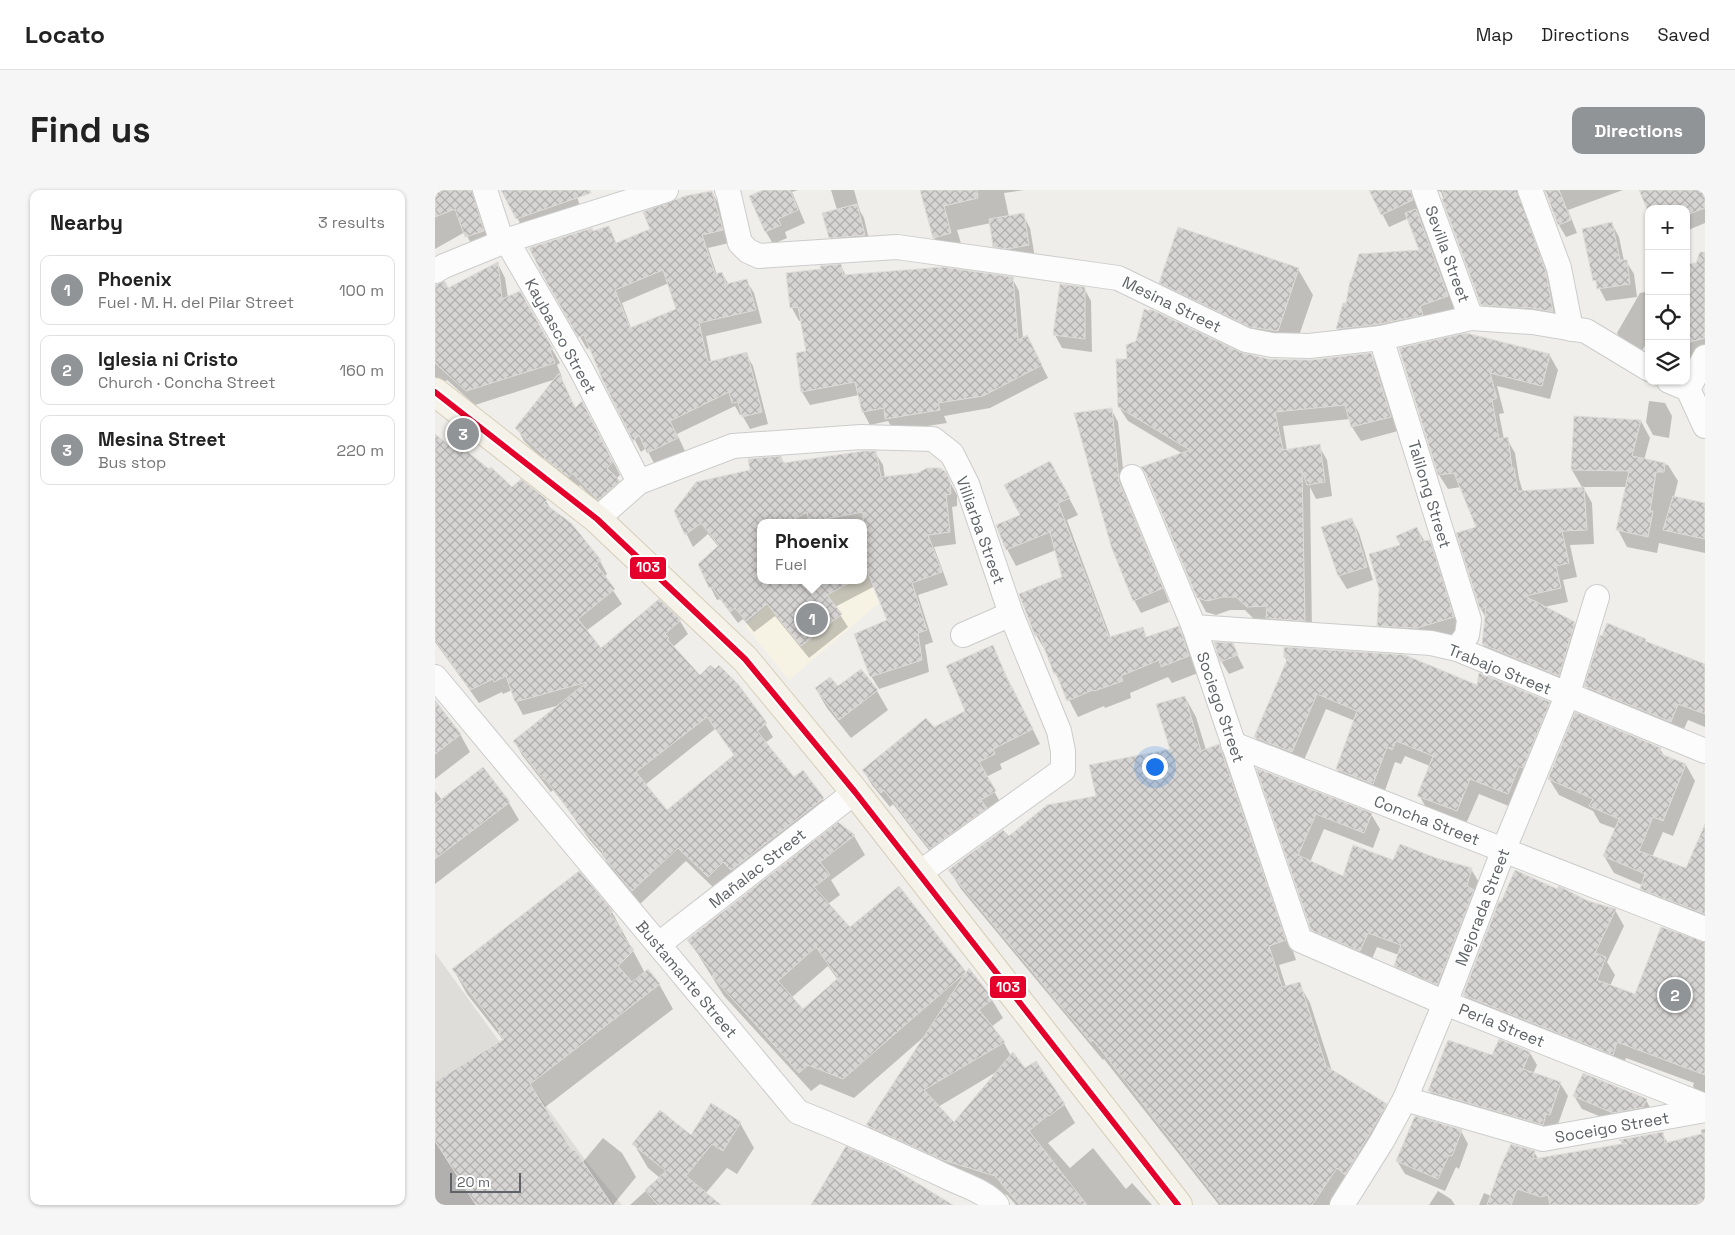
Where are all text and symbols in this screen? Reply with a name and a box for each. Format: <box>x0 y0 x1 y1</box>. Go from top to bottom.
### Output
text: Locato <box>25 19 105 50</box>
text: Map <box>1476 23 1513 46</box>
text: Directions <box>1541 23 1630 46</box>
text: Saved <box>1658 23 1710 46</box>
button: Directions <box>1572 107 1705 154</box>
text: Find us <box>30 108 151 152</box>
street label: Sevilla Street <box>1420 203 1475 305</box>
map controls <box>1645 205 1690 385</box>
button: + <box>1645 205 1690 250</box>
text: Nearby <box>50 209 123 236</box>
text: 3 results <box>318 212 385 233</box>
button: − <box>1645 250 1690 295</box>
text: Phoenix <box>98 267 172 292</box>
street label: Mesina Street <box>1119 271 1225 337</box>
street label: Kaybasco Street <box>520 275 601 398</box>
text: 1 <box>63 280 71 301</box>
text: 100 m <box>339 280 384 301</box>
text: Fuel · M. H. del Pilar Street <box>98 292 294 313</box>
button: locate <box>1645 295 1690 340</box>
button: layers <box>1645 340 1690 385</box>
text: Iglesia ni Cristo <box>98 347 238 372</box>
text: 2 <box>62 360 72 381</box>
text: 160 m <box>339 360 384 381</box>
text: Church · Concha Street <box>98 372 276 393</box>
pin: 3 <box>447 415 479 453</box>
text: Mesina Street <box>98 427 226 452</box>
street label: Talilong Street <box>1403 438 1456 551</box>
text: 3 <box>62 440 72 461</box>
text: 220 m <box>337 440 384 461</box>
text: Bus stop <box>98 452 166 473</box>
street label: Villiarba Street <box>951 473 1010 587</box>
popup <box>757 519 867 584</box>
text: Phoenix <box>775 529 849 554</box>
text: Fuel <box>775 554 807 575</box>
line badge: 103 <box>629 556 667 580</box>
text: 103 <box>636 558 660 576</box>
pin: 1 <box>796 600 828 638</box>
street label: Trabajo Street <box>1445 639 1555 700</box>
street label: Sociego Street <box>1192 649 1249 765</box>
your location <box>1142 754 1168 780</box>
street label: Concha Street <box>1371 791 1483 850</box>
street label: Mañalac Street <box>705 824 810 913</box>
street label: Mejorada Street <box>1450 845 1515 969</box>
street label: Bustamante Street <box>631 916 742 1042</box>
line badge: 103 <box>989 975 1027 999</box>
pin: 2 <box>1659 976 1691 1014</box>
text: 103 <box>996 978 1020 996</box>
street label: Perla Street <box>1456 999 1548 1052</box>
street label: Soceigo Street <box>1553 1107 1671 1148</box>
scale bar <box>450 1170 521 1193</box>
text: 20 m <box>457 1173 490 1191</box>

